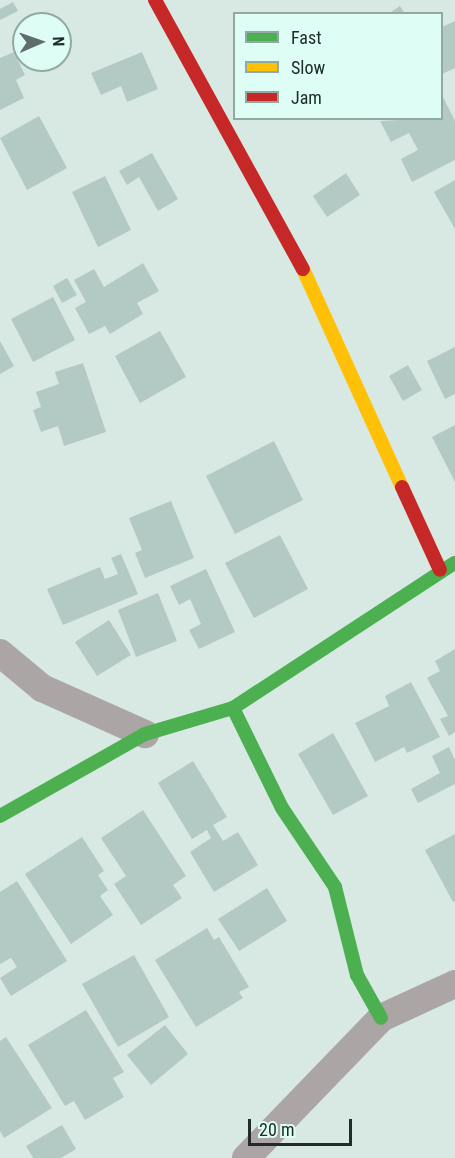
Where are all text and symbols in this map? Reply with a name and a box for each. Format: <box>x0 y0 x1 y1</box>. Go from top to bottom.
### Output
north arrow <box>12 12 72 72</box>
legend <box>233 12 443 120</box>
text: Fast <box>291 27 322 48</box>
text: N <box>49 36 68 47</box>
text: Slow <box>291 57 325 78</box>
text: Jam <box>291 87 322 108</box>
scale bar <box>251 1107 354 1145</box>
text: 20 m <box>259 1119 294 1140</box>

